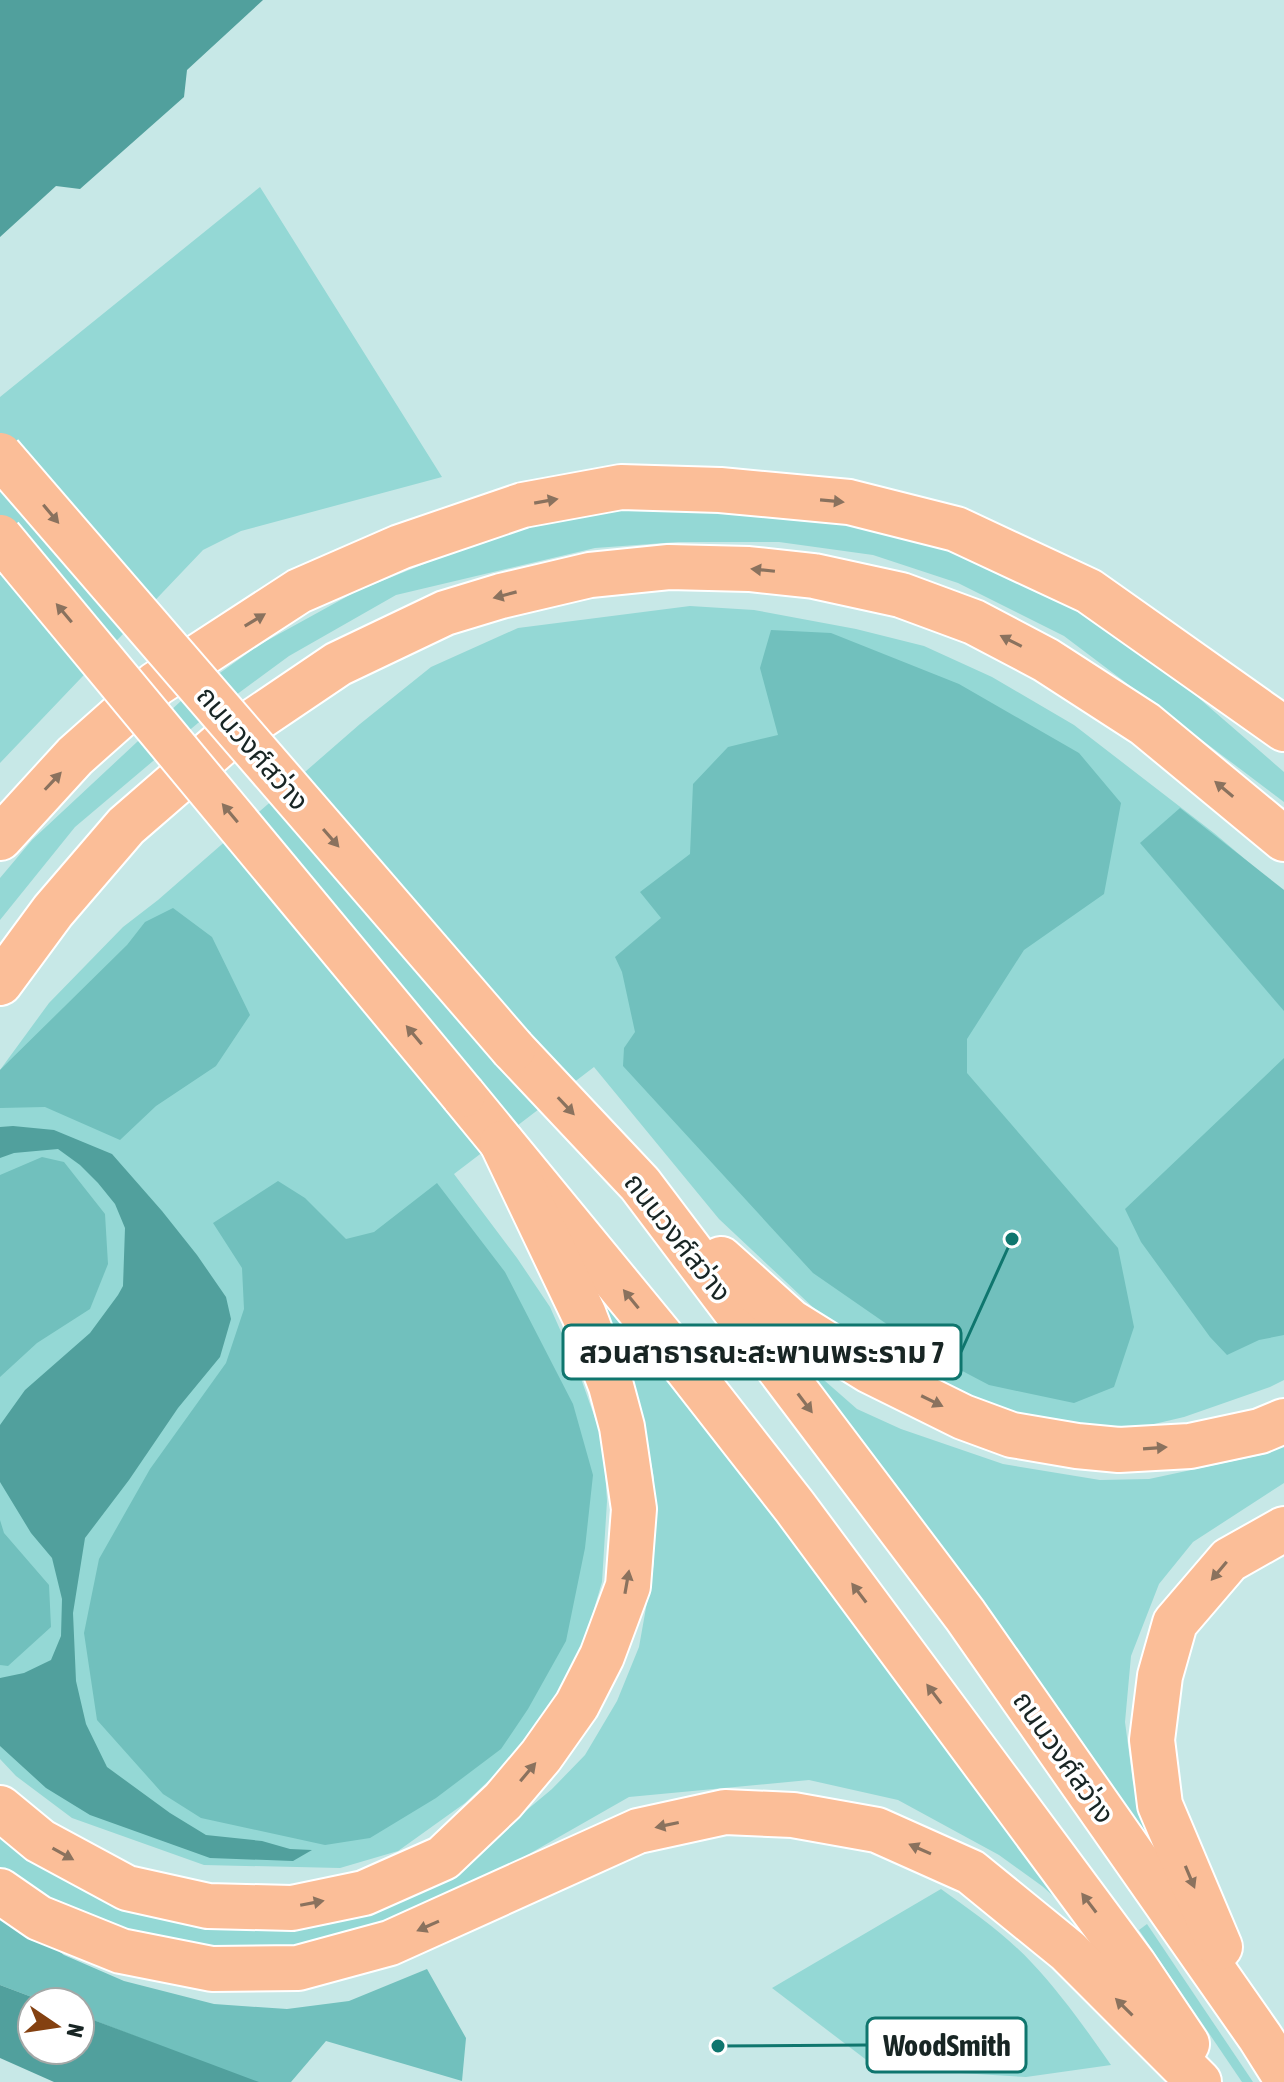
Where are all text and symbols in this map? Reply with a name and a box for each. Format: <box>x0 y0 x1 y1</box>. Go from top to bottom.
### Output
one-way arrow <box>534 494 559 506</box>
one-way arrow <box>820 494 845 507</box>
one-way arrow <box>42 504 59 524</box>
one-way arrow <box>750 564 775 577</box>
one-way arrow <box>493 589 518 601</box>
one-way arrow <box>56 603 73 623</box>
one-way arrow <box>244 613 266 627</box>
one-way arrow <box>999 635 1022 648</box>
street label: ถนนวงศ์สว่าง <box>190 679 316 817</box>
one-way arrow <box>43 772 61 791</box>
one-way arrow <box>1214 781 1234 798</box>
one-way arrow <box>222 803 239 823</box>
one-way arrow <box>321 829 339 848</box>
one-way arrow <box>406 1025 423 1045</box>
one-way arrow <box>557 1096 575 1115</box>
street label: ถนนวงศ์สว่าง <box>618 1167 738 1307</box>
one-way arrow <box>623 1289 640 1309</box>
callout: สวนสาธารณะสะพานพระราม 7 <box>563 1325 961 1379</box>
text: สวนสาธารณะสะพานพระราม 7 <box>579 1335 945 1369</box>
one-way arrow <box>797 1393 813 1413</box>
one-way arrow <box>920 1395 943 1408</box>
one-way arrow <box>1143 1441 1168 1454</box>
one-way arrow <box>1211 1560 1228 1580</box>
one-way arrow <box>622 1570 634 1595</box>
one-way arrow <box>851 1582 867 1604</box>
one-way arrow <box>927 1684 943 1704</box>
street label: ถนนวงศ์สว่าง <box>1007 1685 1121 1829</box>
one-way arrow <box>519 1762 536 1782</box>
one-way arrow <box>654 1819 679 1831</box>
one-way arrow <box>908 1843 932 1856</box>
one-way arrow <box>52 1847 75 1860</box>
one-way arrow <box>1184 1865 1197 1889</box>
one-way arrow <box>1081 1892 1097 1914</box>
one-way arrow <box>300 1897 325 1909</box>
one-way arrow <box>416 1919 440 1933</box>
north arrow <box>16 1986 96 2066</box>
one-way arrow <box>1115 1998 1134 2017</box>
callout: WoodSmith <box>867 2018 1026 2072</box>
text: N <box>61 2021 90 2040</box>
text: WoodSmith <box>882 2028 1011 2062</box>

